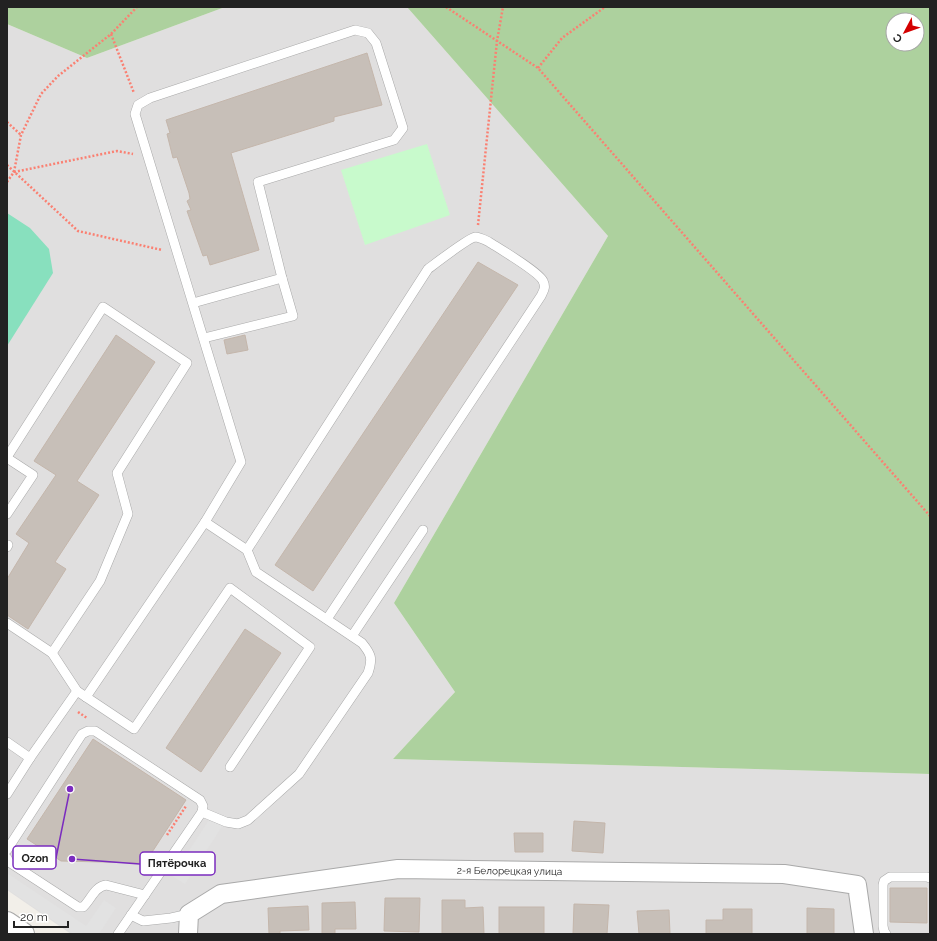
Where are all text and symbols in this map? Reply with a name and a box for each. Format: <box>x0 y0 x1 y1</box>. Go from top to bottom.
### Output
north arrow <box>885 12 925 52</box>
text: С <box>890 31 905 45</box>
callout: Ozon <box>13 846 56 869</box>
text: Ozon <box>22 852 49 865</box>
callout: Пятёрочка <box>140 852 215 875</box>
text: Пятёрочка <box>148 857 206 870</box>
street label: 2-я Белорецкая улица <box>457 864 562 877</box>
scale bar <box>14 903 68 929</box>
text: 20 m <box>20 910 48 924</box>

